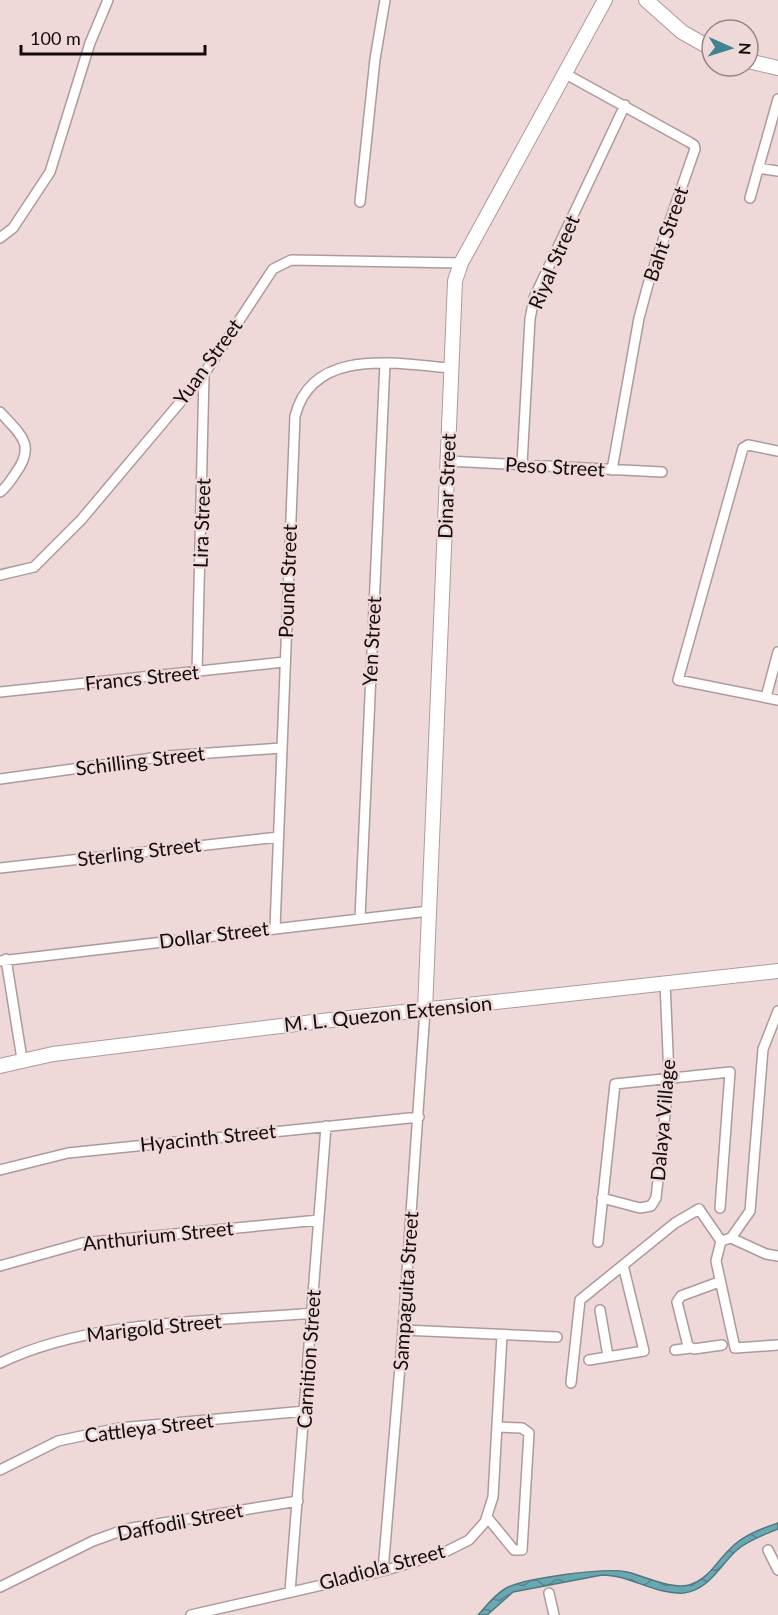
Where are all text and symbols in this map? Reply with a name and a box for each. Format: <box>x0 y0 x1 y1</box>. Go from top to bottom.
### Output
scale bar <box>21 18 206 56</box>
north arrow <box>700 18 760 78</box>
text: 100 m <box>30 27 81 49</box>
text: N <box>736 42 755 55</box>
street label: Baht Street <box>638 183 692 284</box>
street label: Riyal Street <box>523 211 584 312</box>
street label: Yuan Street <box>168 314 247 409</box>
street label: Dinar Street <box>432 433 460 539</box>
street label: Peso Street <box>505 451 606 481</box>
street label: Lira Street <box>187 478 215 568</box>
street label: Pound Street <box>273 524 301 638</box>
street label: Yen Street <box>357 595 385 686</box>
street label: Francs Street <box>84 659 200 695</box>
street label: Schilling Street <box>74 740 206 780</box>
street label: Sterling Street <box>76 832 202 870</box>
street label: Dollar Street <box>158 915 270 953</box>
street label: M. L. Quezon Extension <box>283 990 493 1036</box>
street label: Dalaya Village <box>645 1058 679 1182</box>
street label: Hyacinth Street <box>139 1118 277 1156</box>
street label: Sampaguita Street <box>387 1211 423 1371</box>
street label: Anthurium Street <box>81 1215 234 1255</box>
street label: Carnition Street <box>291 1289 325 1429</box>
street label: Marigold Street <box>85 1308 223 1346</box>
street label: Cattleya Street <box>83 1407 215 1447</box>
street label: Daffodil Street <box>115 1497 245 1545</box>
street label: Gladiola Street <box>316 1538 447 1594</box>

